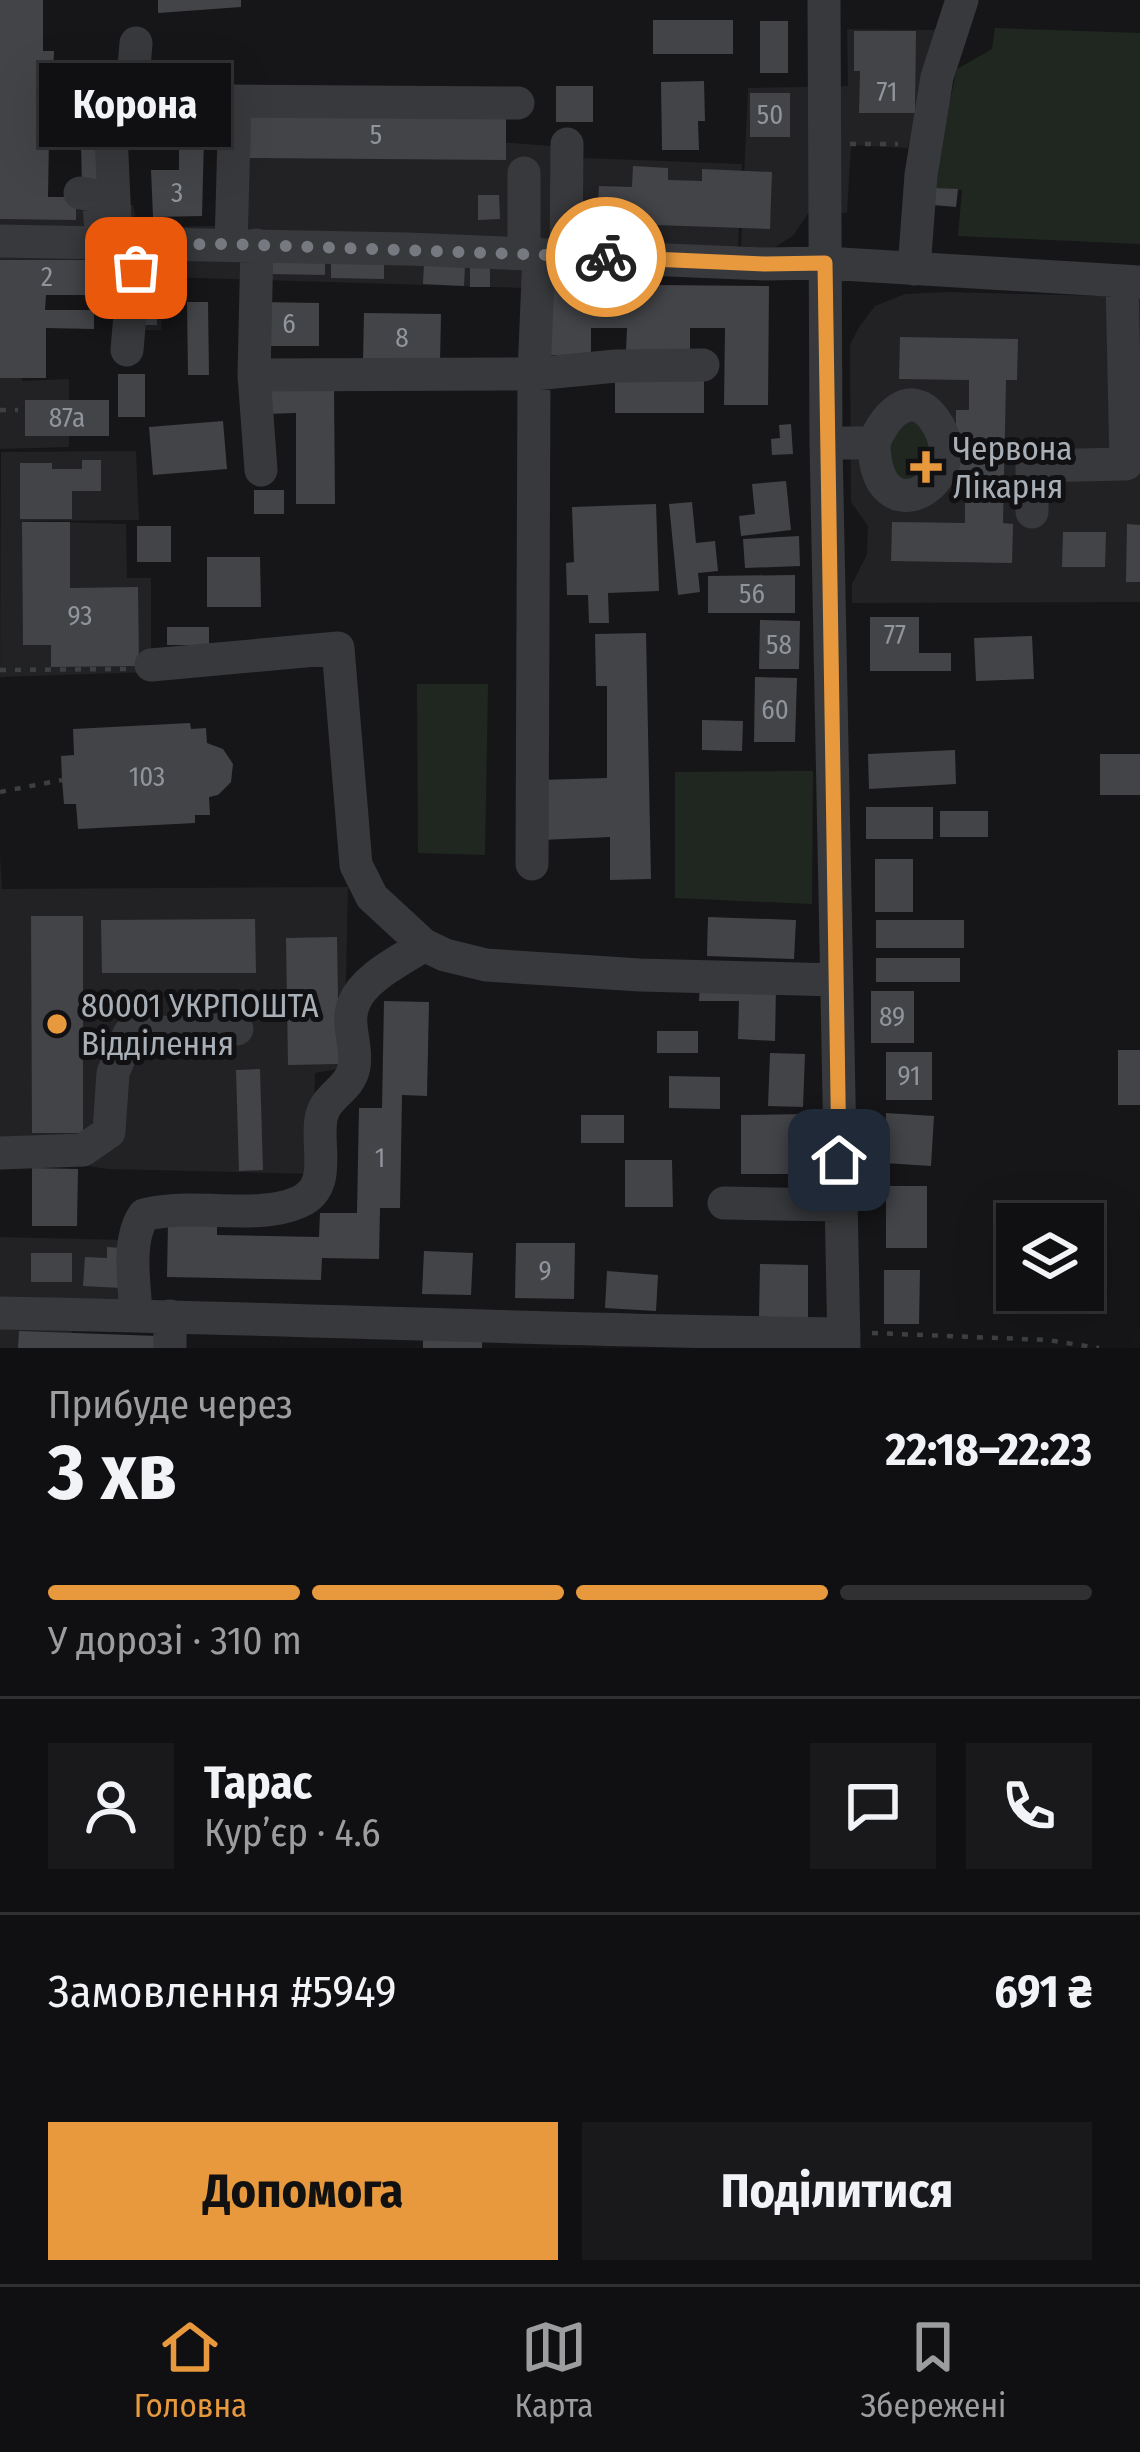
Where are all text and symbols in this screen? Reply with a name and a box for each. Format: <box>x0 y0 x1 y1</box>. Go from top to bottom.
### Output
callout: Корона <box>40 64 232 148</box>
house number: 71 <box>876 76 898 108</box>
text: Корона <box>73 82 197 128</box>
house number: 50 <box>757 99 783 131</box>
house number: 5 <box>370 119 382 151</box>
house number: 3 <box>171 177 183 209</box>
courier <box>546 197 666 317</box>
pin <box>85 217 187 319</box>
icon: bike <box>573 224 639 290</box>
icon: bag <box>103 235 169 301</box>
house number: 2 <box>41 261 53 293</box>
house number: 6 <box>282 308 296 340</box>
house number: 8 <box>395 322 409 354</box>
house number: 87а <box>49 402 85 434</box>
place label: Червона Лікарня <box>953 429 1073 507</box>
marker: Червона Лікарня <box>910 451 942 483</box>
house number: 56 <box>739 578 765 610</box>
house number: 93 <box>68 600 92 632</box>
house number: 77 <box>884 619 906 651</box>
house number: 58 <box>766 629 792 661</box>
house number: 60 <box>761 694 789 726</box>
house number: 103 <box>129 761 165 793</box>
place label: 80001 УКРПОШТА Відділення <box>81 986 319 1064</box>
house number: 89 <box>879 1001 905 1033</box>
marker: 80001 УКРПОШТА Відділення <box>44 1011 70 1037</box>
house number: 91 <box>897 1060 921 1092</box>
pin <box>788 1109 890 1211</box>
icon: home <box>806 1127 872 1193</box>
house number: 1 <box>375 1142 385 1174</box>
map controls <box>996 1203 1104 1311</box>
button: layers <box>996 1203 1104 1311</box>
house number: 9 <box>538 1255 552 1287</box>
text: Прибуде через <box>48 1382 293 1428</box>
text: 22:18–22:23 <box>885 1423 1092 1477</box>
text: 3 хв <box>48 1426 177 1520</box>
text: У дорозі · 310 m <box>48 1618 302 1664</box>
button: person <box>48 1743 174 1869</box>
button: chat <box>810 1743 936 1869</box>
button: phone <box>966 1743 1092 1869</box>
text: Тарас <box>204 1756 312 1810</box>
text: Кур’єр · 4.6 <box>204 1810 381 1856</box>
text: Замовлення #5949 <box>48 1965 397 2019</box>
text: 691 ₴ <box>994 1965 1092 2019</box>
button: Допомога <box>48 2122 558 2260</box>
button: Поділитися <box>582 2122 1092 2260</box>
tab: Головна <box>134 2314 247 2426</box>
tab: Карта <box>515 2314 593 2426</box>
tab: Збережені <box>861 2314 1006 2426</box>

